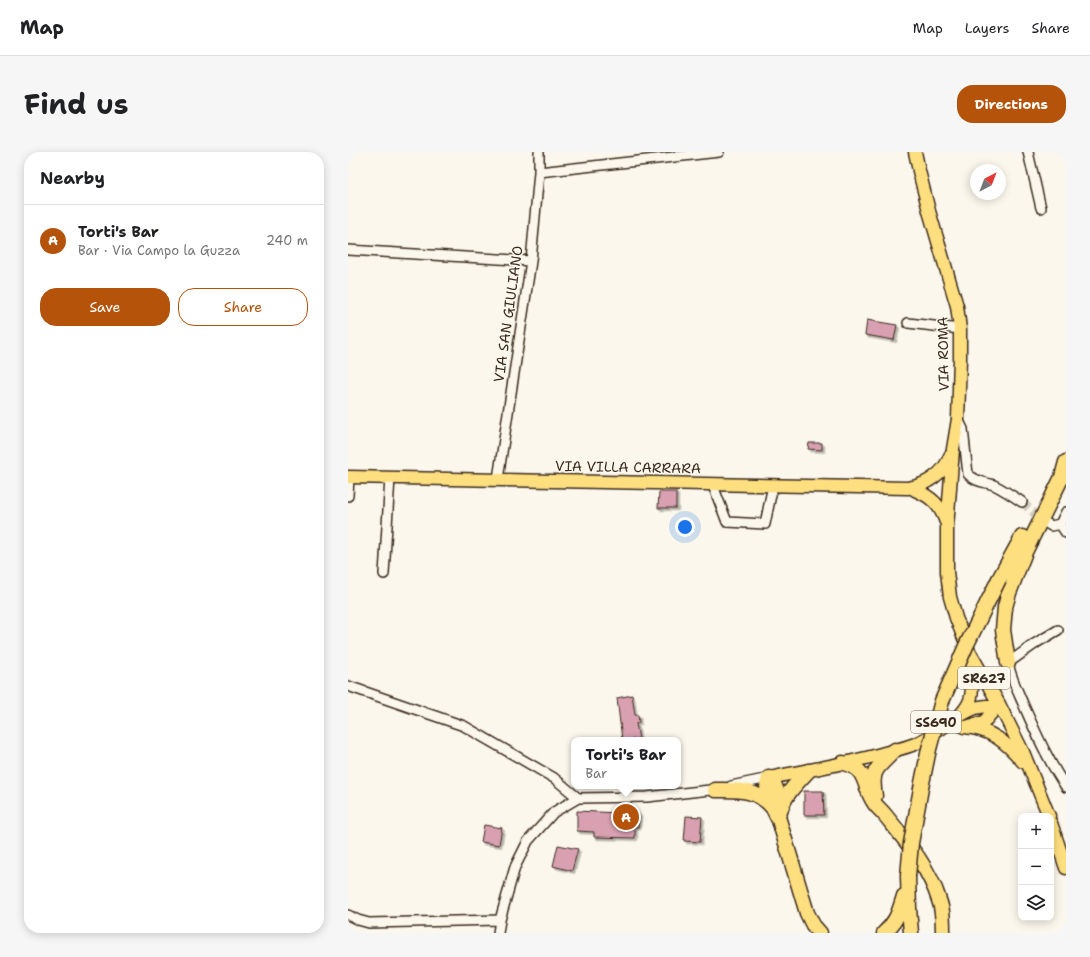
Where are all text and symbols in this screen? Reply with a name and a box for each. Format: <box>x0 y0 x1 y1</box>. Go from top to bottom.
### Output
text: Map <box>20 15 64 40</box>
text: Map <box>913 19 943 37</box>
text: Layers <box>965 19 1009 37</box>
text: Share <box>1031 19 1070 37</box>
text: Find us <box>24 85 129 123</box>
button: Directions <box>957 85 1066 123</box>
north arrow <box>970 164 1006 200</box>
text: Nearby <box>40 167 105 189</box>
text: Torti's Bar <box>78 222 159 242</box>
text: A <box>48 232 58 249</box>
text: 240 m <box>266 232 308 249</box>
text: Bar · Via Campo la Guzza <box>78 242 240 259</box>
street label: VIA SAN GIULIANO <box>490 245 526 383</box>
button: Save <box>40 288 170 326</box>
button: Share <box>178 288 308 326</box>
street label: VIA ROMA <box>933 316 953 392</box>
street label: VIA VILLA CARRARA <box>555 457 701 477</box>
your location <box>675 517 695 537</box>
road number: SR627 <box>958 667 1010 689</box>
road number: SS690 <box>911 711 961 733</box>
popup <box>571 737 681 789</box>
text: Torti's Bar <box>586 745 666 765</box>
text: Bar <box>586 765 607 782</box>
pin: A <box>613 802 639 832</box>
map controls <box>1018 813 1054 921</box>
button: + <box>1018 813 1054 849</box>
button: − <box>1018 849 1054 885</box>
button: layers <box>1018 885 1054 921</box>

